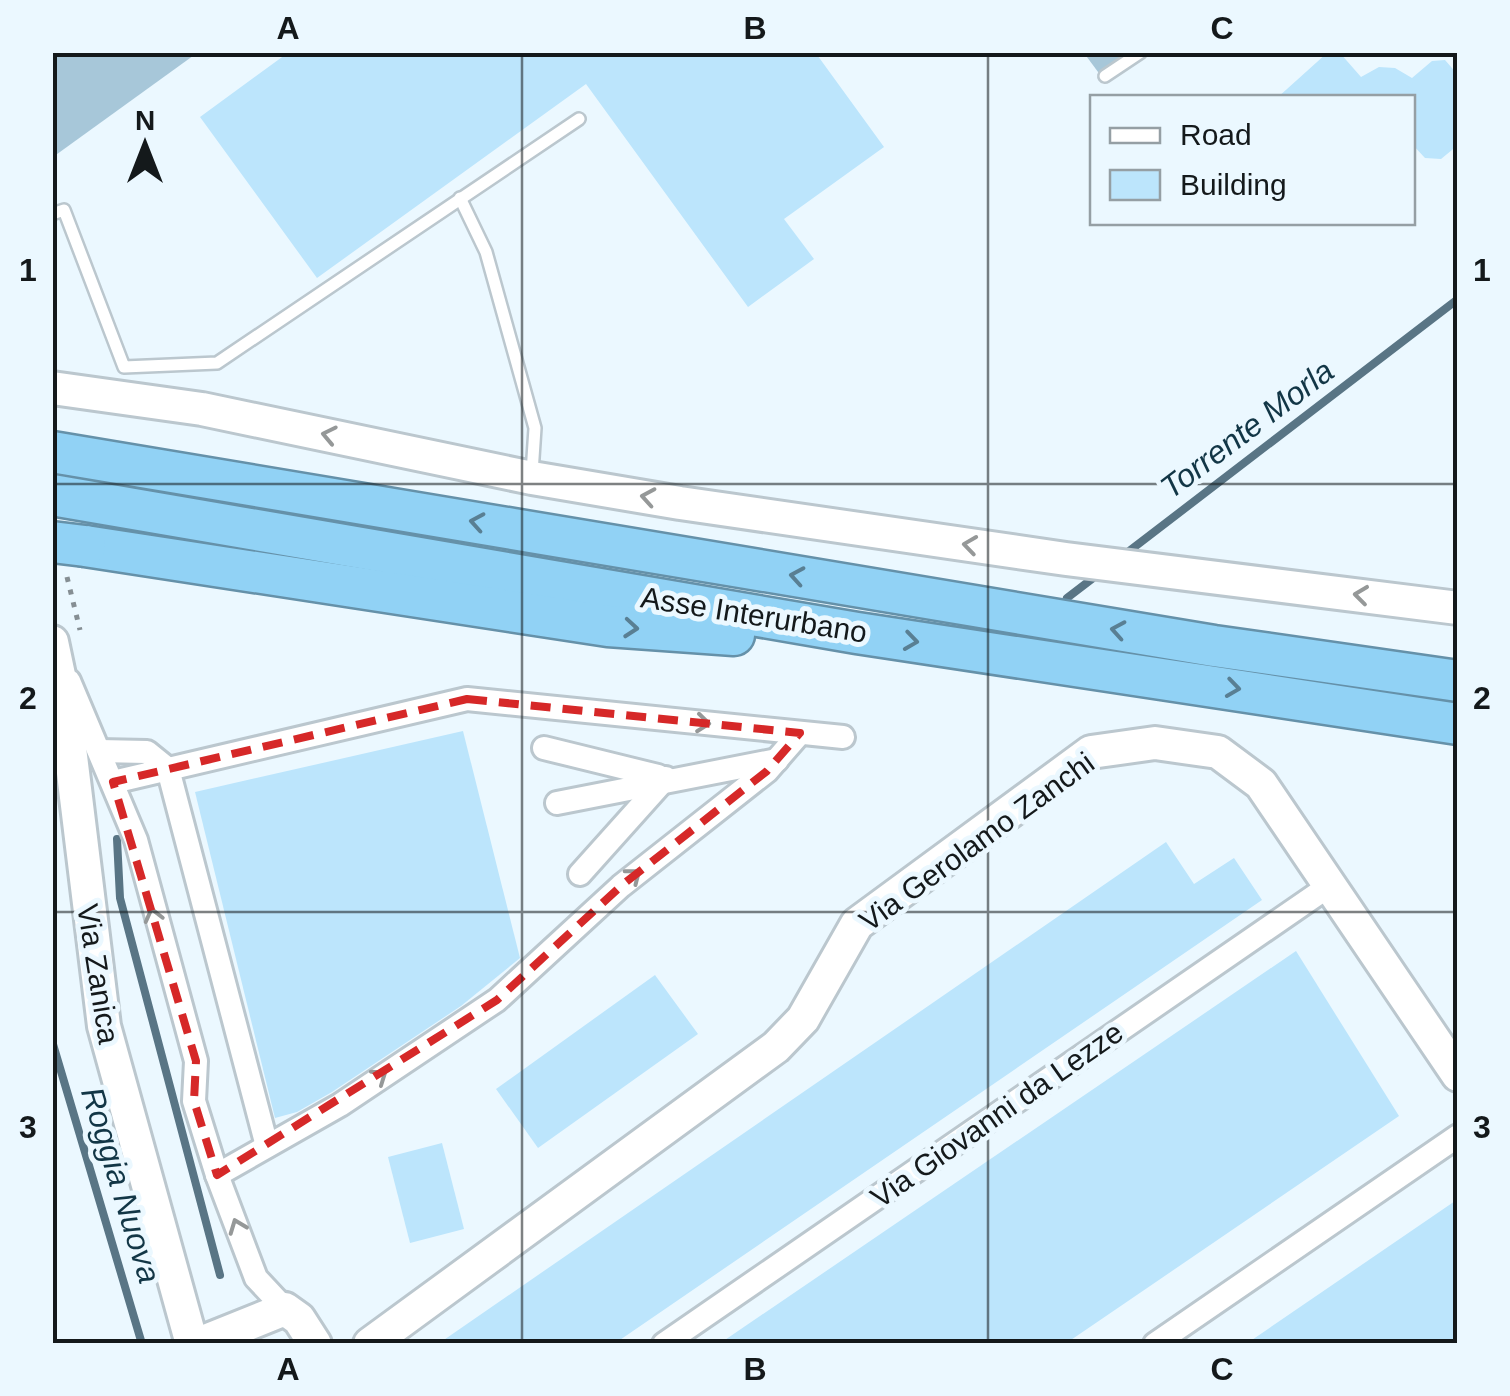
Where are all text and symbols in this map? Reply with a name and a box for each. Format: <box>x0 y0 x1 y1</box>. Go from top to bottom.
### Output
text: A <box>276 10 300 46</box>
text: B <box>743 10 767 46</box>
text: C <box>1210 10 1234 46</box>
north arrow <box>95 95 195 195</box>
legend <box>1090 95 1415 225</box>
text: N <box>135 105 155 136</box>
text: Road <box>1180 118 1252 151</box>
text: Building <box>1180 168 1287 201</box>
text: 1 <box>19 252 37 288</box>
text: 1 <box>1473 252 1491 288</box>
water label: Torrente Morla <box>1154 352 1340 506</box>
one-way arrow <box>321 426 338 447</box>
one-way arrow <box>640 487 656 508</box>
one-way arrow <box>469 512 485 533</box>
one-way arrow <box>961 535 978 556</box>
one-way arrow <box>789 566 806 587</box>
street label: Asse Interurbano <box>639 580 869 649</box>
one-way arrow <box>1352 585 1368 606</box>
one-way arrow <box>624 616 640 638</box>
one-way arrow <box>1110 620 1126 641</box>
one-way arrow <box>903 629 919 650</box>
one-way arrow <box>1224 677 1241 698</box>
text: 2 <box>19 680 37 716</box>
text: 2 <box>1473 680 1491 716</box>
one-way arrow <box>696 712 712 733</box>
street label: Via Gerolamo Zanchi <box>853 746 1100 938</box>
one-way arrow <box>623 869 641 887</box>
street label: Via Zanica <box>71 902 126 1047</box>
one-way arrow <box>144 907 165 924</box>
street label: Via Giovanni da Lezze <box>865 1015 1129 1214</box>
one-way arrow <box>368 1070 387 1088</box>
water label: Roggia Nuova <box>74 1083 168 1287</box>
text: 3 <box>19 1109 37 1145</box>
text: 3 <box>1473 1109 1491 1145</box>
one-way arrow <box>228 1218 248 1236</box>
text: A <box>276 1351 300 1387</box>
text: B <box>743 1351 767 1387</box>
text: C <box>1210 1351 1234 1387</box>

